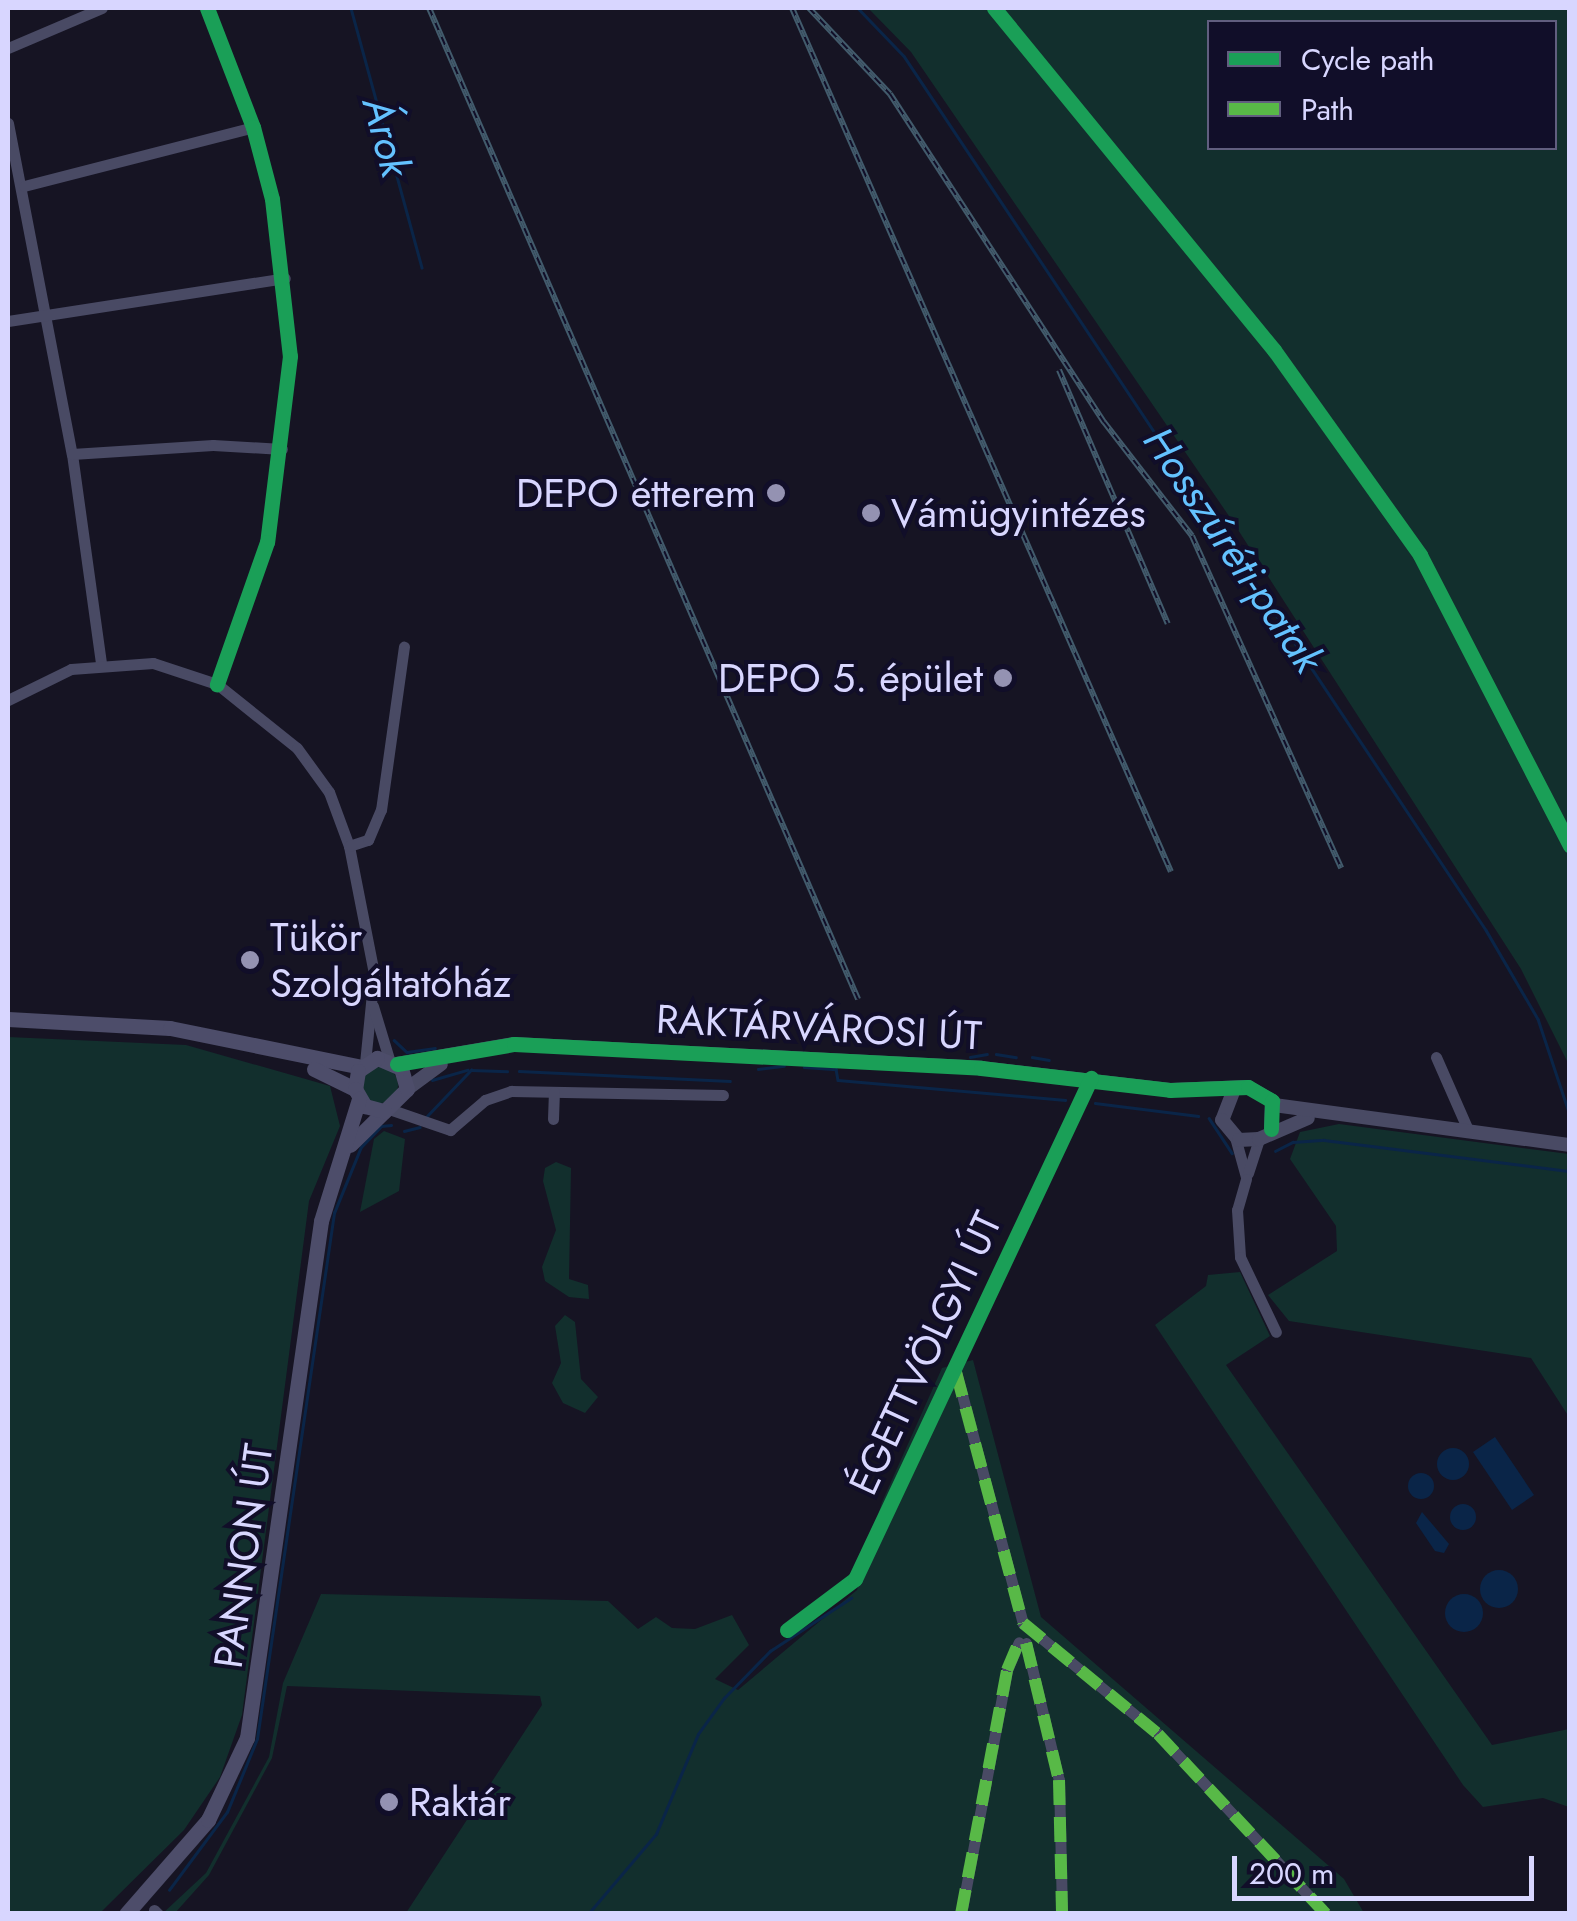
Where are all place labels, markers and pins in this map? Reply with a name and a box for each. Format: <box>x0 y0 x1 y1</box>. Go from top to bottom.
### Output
place label: DEPO étterem <box>516 469 756 517</box>
marker: DEPO étterem <box>765 482 787 504</box>
place label: Vámügyintézés <box>891 489 1146 537</box>
marker: Vámügyintézés <box>860 502 882 524</box>
place label: DEPO 5. épület <box>718 654 983 702</box>
marker: DEPO 5. épület <box>992 667 1014 689</box>
place label: Tükör Szolgáltatóház <box>270 913 511 1007</box>
marker: Tükör Szolgáltatóház <box>239 949 261 971</box>
place label: Raktár <box>409 1778 511 1826</box>
marker: Raktár <box>378 1791 400 1813</box>

